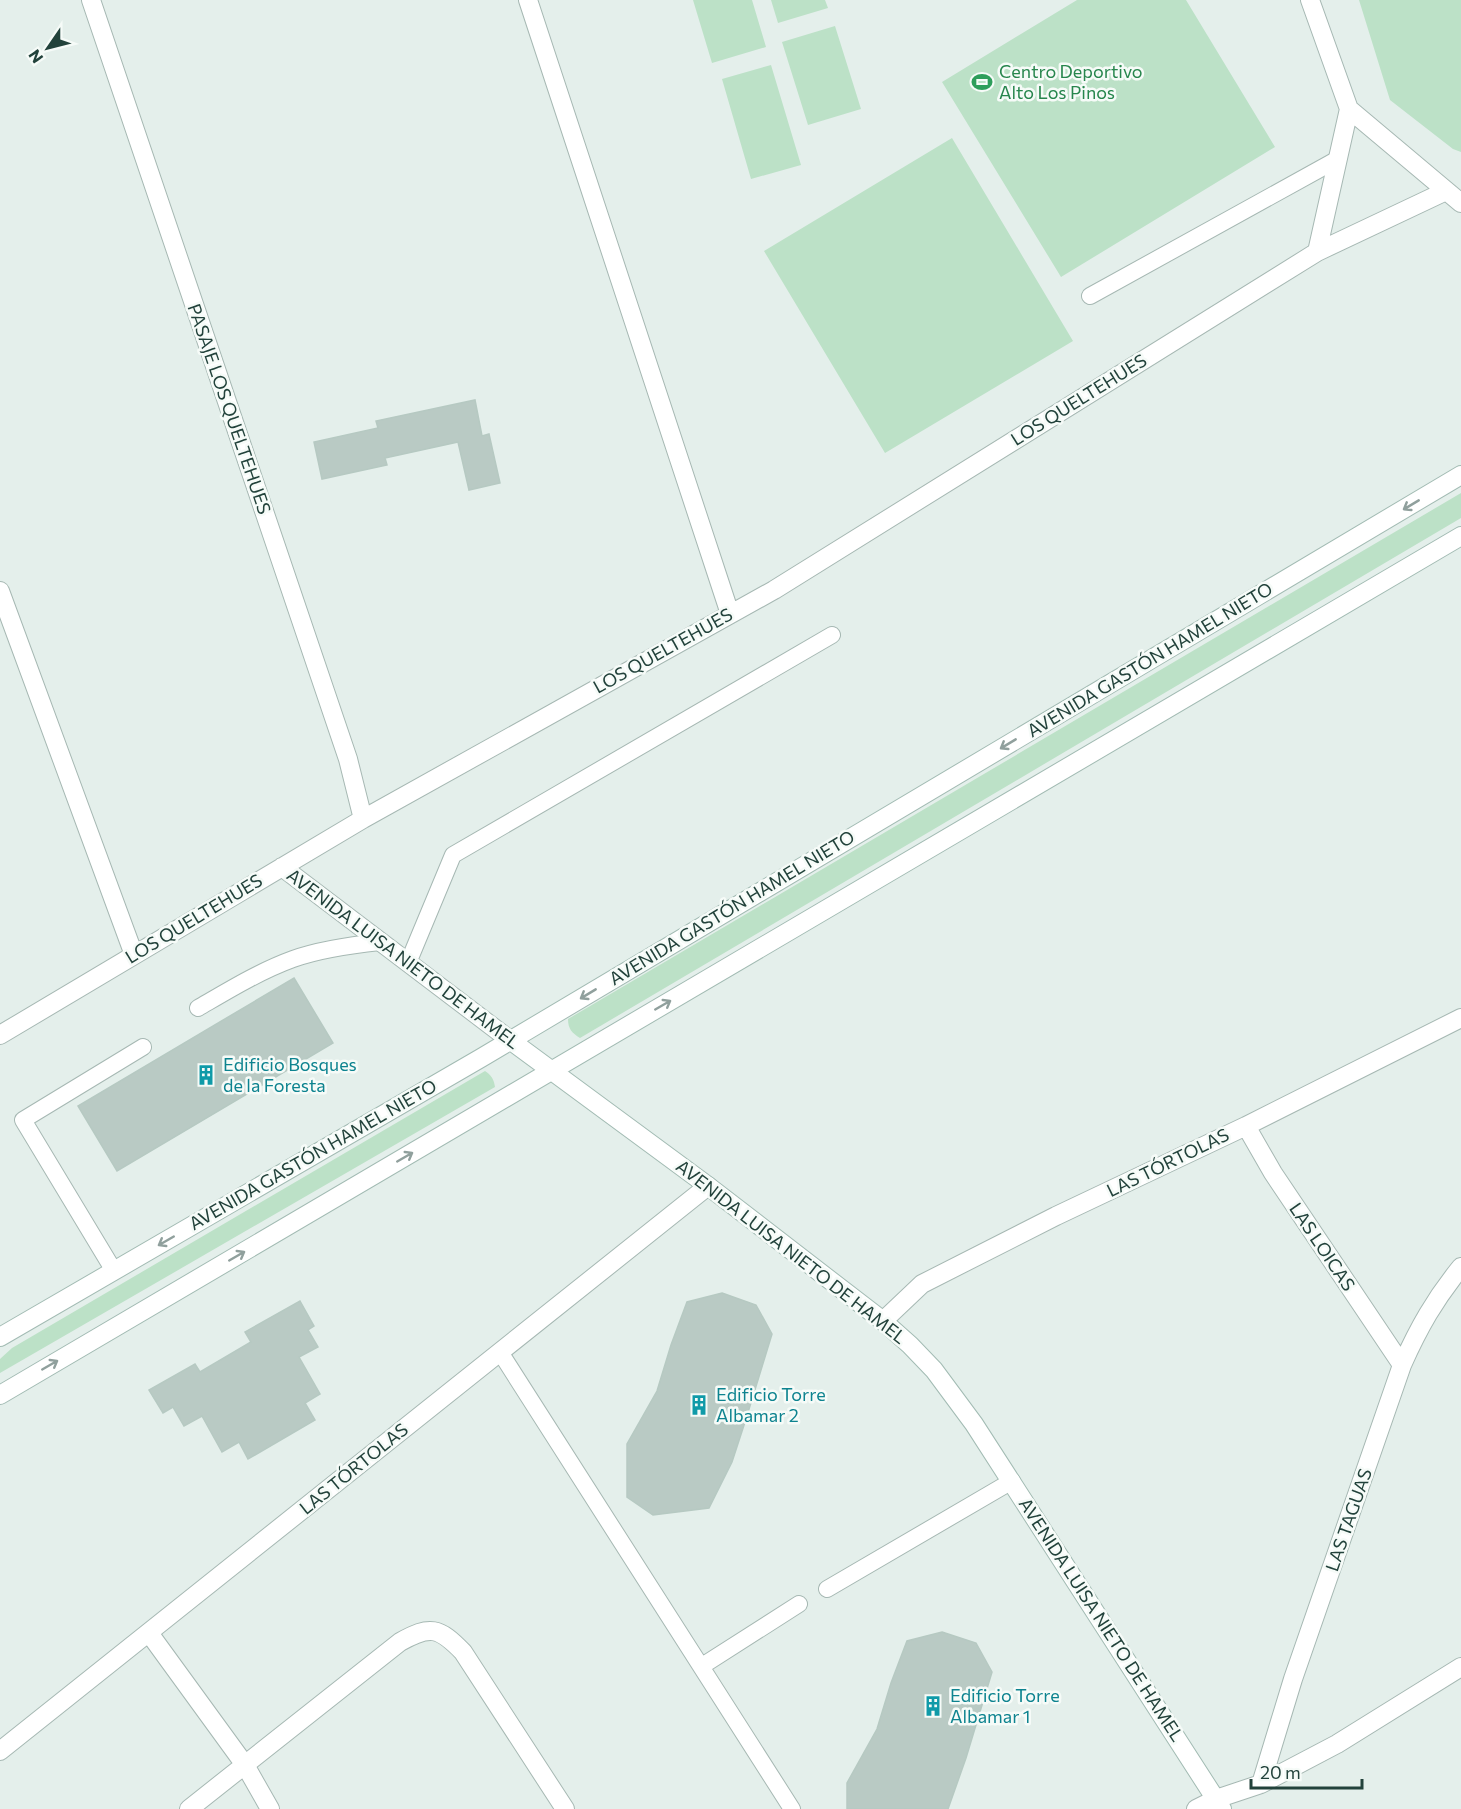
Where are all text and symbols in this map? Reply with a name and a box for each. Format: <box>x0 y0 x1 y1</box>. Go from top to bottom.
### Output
north arrow <box>18 18 78 78</box>
text: N <box>24 47 47 67</box>
place label: Centro Deportivo Alto Los Pinos <box>999 60 1143 103</box>
sports icon: Centro Deportivo Alto Los Pinos <box>970 70 994 94</box>
street label: PASAJE LOS QUELTEHUES <box>184 301 276 517</box>
street label: LOS QUELTEHUES <box>1007 349 1150 450</box>
one-way arrow <box>1403 499 1420 511</box>
street label: AVENIDA GASTÓN HAMEL NIETO <box>1023 577 1276 741</box>
street label: LOS QUELTEHUES <box>589 603 736 698</box>
one-way arrow <box>1000 738 1017 750</box>
street label: AVENIDA GASTÓN HAMEL NIETO <box>605 825 858 989</box>
street label: AVENIDA LUISA NIETO DE HAMEL <box>283 863 524 1053</box>
street label: LOS QUELTEHUES <box>121 869 266 968</box>
one-way arrow <box>580 988 597 1000</box>
one-way arrow <box>654 999 671 1011</box>
place label: Edificio Bosques de la Foresta <box>223 1053 357 1096</box>
building icon: Edificio Bosques de la Foresta <box>194 1063 218 1087</box>
street label: AVENIDA GASTÓN HAMEL NIETO <box>185 1074 440 1234</box>
street label: LAS TÓRTOLAS <box>1103 1123 1232 1201</box>
one-way arrow <box>396 1150 413 1162</box>
street label: AVENIDA LUISA NIETO DE HAMEL <box>672 1155 911 1348</box>
street label: LAS LOICAS <box>1285 1198 1360 1295</box>
one-way arrow <box>158 1235 175 1247</box>
one-way arrow <box>228 1249 245 1261</box>
one-way arrow <box>41 1359 58 1371</box>
place label: Edificio Torre Albamar 2 <box>716 1383 826 1426</box>
building icon: Edificio Torre Albamar 2 <box>687 1393 711 1417</box>
street label: LAS TÓRTOLAS <box>295 1418 412 1519</box>
street label: LAS TAGUAS <box>1320 1465 1376 1574</box>
street label: AVENIDA LUISA NIETO DE HAMEL <box>1015 1494 1189 1745</box>
place label: Edificio Torre Albamar 1 <box>950 1684 1060 1727</box>
building icon: Edificio Torre Albamar 1 <box>921 1694 945 1718</box>
scale bar <box>1251 1752 1362 1790</box>
text: 20 m <box>1260 1761 1301 1783</box>

